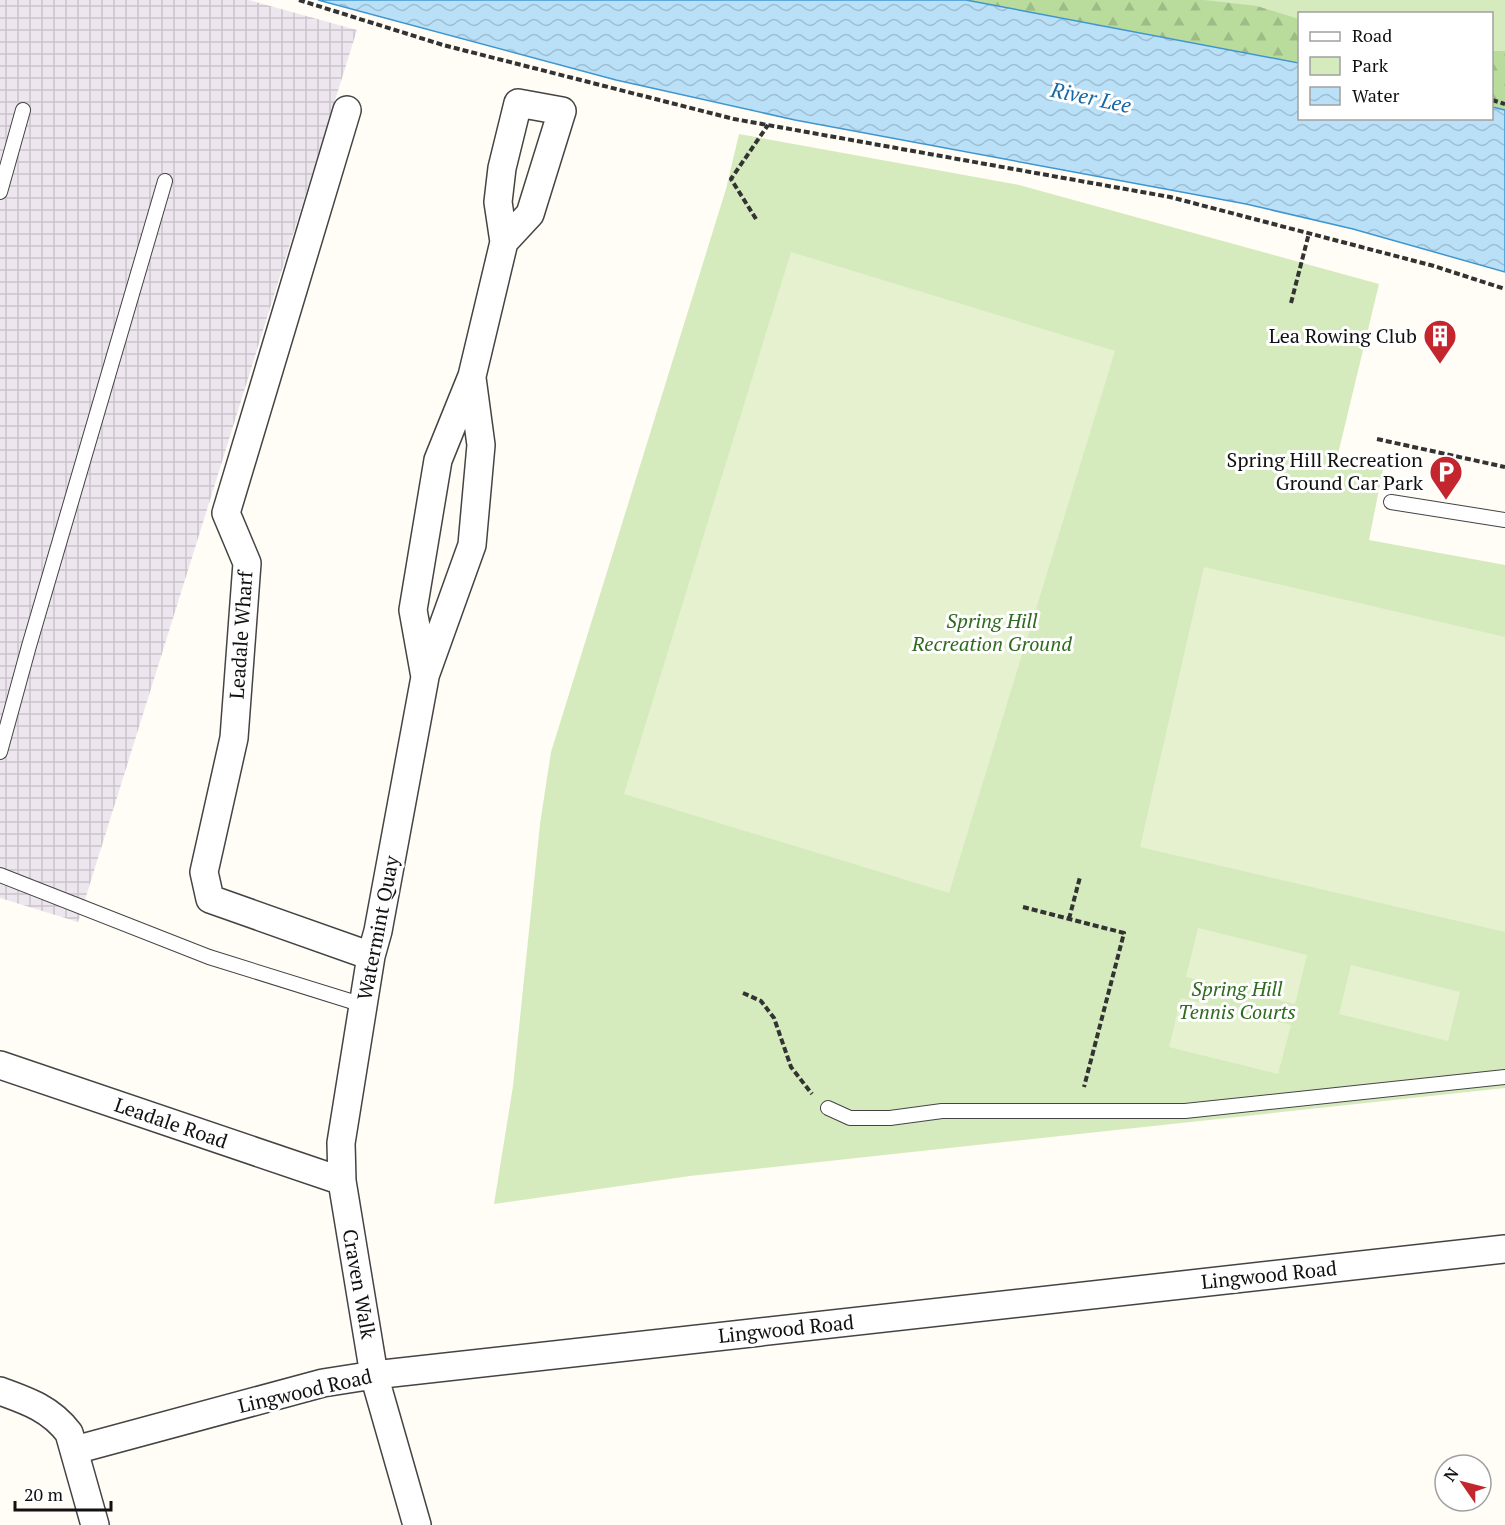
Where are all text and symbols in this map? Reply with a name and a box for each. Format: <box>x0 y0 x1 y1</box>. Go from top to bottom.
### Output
legend <box>1298 12 1493 120</box>
text: Road <box>1352 23 1392 47</box>
text: Park <box>1352 53 1389 77</box>
water label: River Lee <box>1048 75 1134 119</box>
text: Water <box>1352 83 1399 107</box>
building icon: Lea Rowing Club <box>1422 318 1458 365</box>
place label: Lea Rowing Club <box>1269 322 1417 349</box>
place label: Spring Hill Recreation Ground Car Park <box>1227 446 1424 496</box>
parking icon: Spring Hill Recreation Ground Car Park <box>1428 454 1464 501</box>
street label: Leadale Wharf <box>223 569 259 700</box>
park label: Spring Hill Recreation Ground <box>911 607 1072 657</box>
street label: Watermint Quay <box>350 853 405 1002</box>
park label: Spring Hill Tennis Courts <box>1178 975 1296 1025</box>
street label: Leadale Road <box>111 1091 231 1154</box>
street label: Craven Walk <box>337 1227 383 1342</box>
street label: Lingwood Road <box>1200 1254 1338 1295</box>
street label: Lingwood Road <box>717 1308 855 1349</box>
street label: Lingwood Road <box>235 1362 374 1419</box>
north arrow <box>1433 1453 1493 1513</box>
text: N <box>1438 1463 1463 1486</box>
scale bar <box>15 1474 111 1512</box>
text: 20 m <box>24 1482 64 1506</box>

